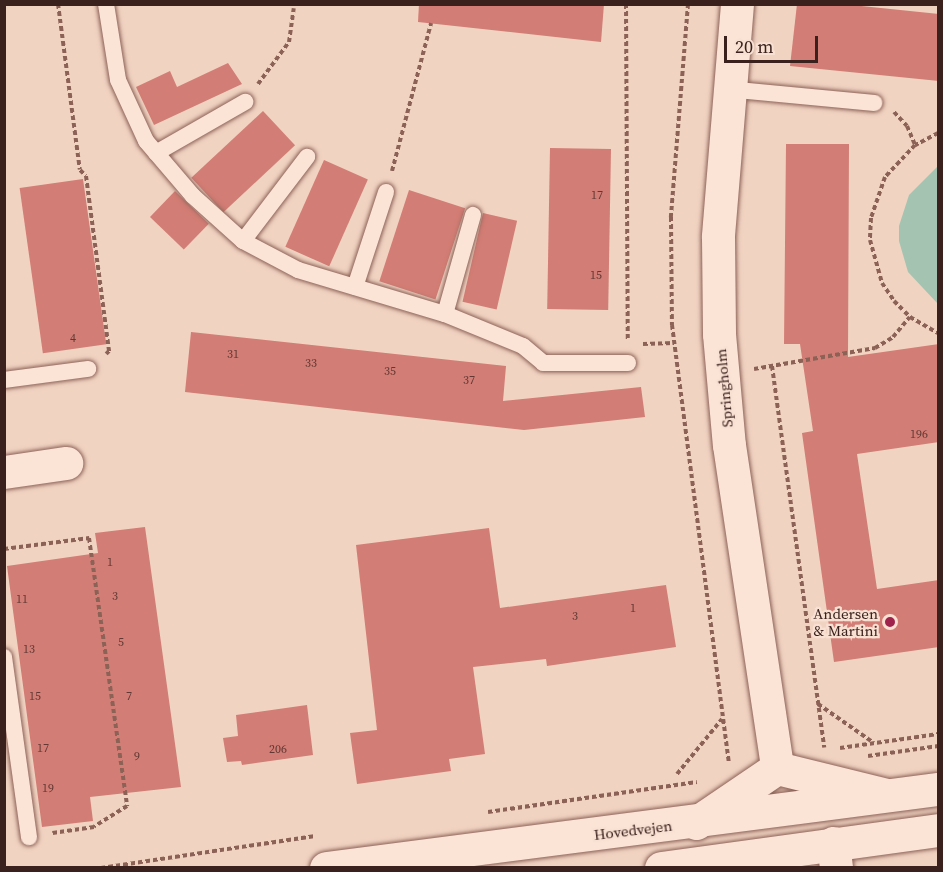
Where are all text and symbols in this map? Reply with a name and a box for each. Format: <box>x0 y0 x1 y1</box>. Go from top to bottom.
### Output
scale bar <box>727 24 822 62</box>
text: 20 m <box>735 34 773 59</box>
house number: 17 <box>591 189 603 203</box>
house number: 15 <box>590 269 602 283</box>
house number: 4 <box>70 332 76 346</box>
house number: 31 <box>227 348 239 362</box>
street label: Springholm <box>712 348 736 428</box>
house number: 33 <box>305 357 317 371</box>
house number: 35 <box>384 365 396 379</box>
house number: 37 <box>463 374 475 388</box>
house number: 196 <box>910 428 928 442</box>
house number: 1 <box>107 556 113 570</box>
house number: 3 <box>112 590 118 604</box>
house number: 11 <box>16 593 28 607</box>
house number: 1 <box>630 602 636 616</box>
place label: Andersen & Martini <box>813 604 878 639</box>
house number: 3 <box>572 610 578 624</box>
marker: Andersen & Martini <box>883 615 897 629</box>
house number: 5 <box>118 636 124 650</box>
house number: 13 <box>23 643 35 657</box>
house number: 15 <box>29 690 41 704</box>
house number: 7 <box>126 690 132 704</box>
house number: 17 <box>37 742 49 756</box>
house number: 206 <box>269 743 287 757</box>
house number: 9 <box>134 750 140 764</box>
house number: 19 <box>42 782 54 796</box>
street label: Hovedvejen <box>593 816 673 844</box>

